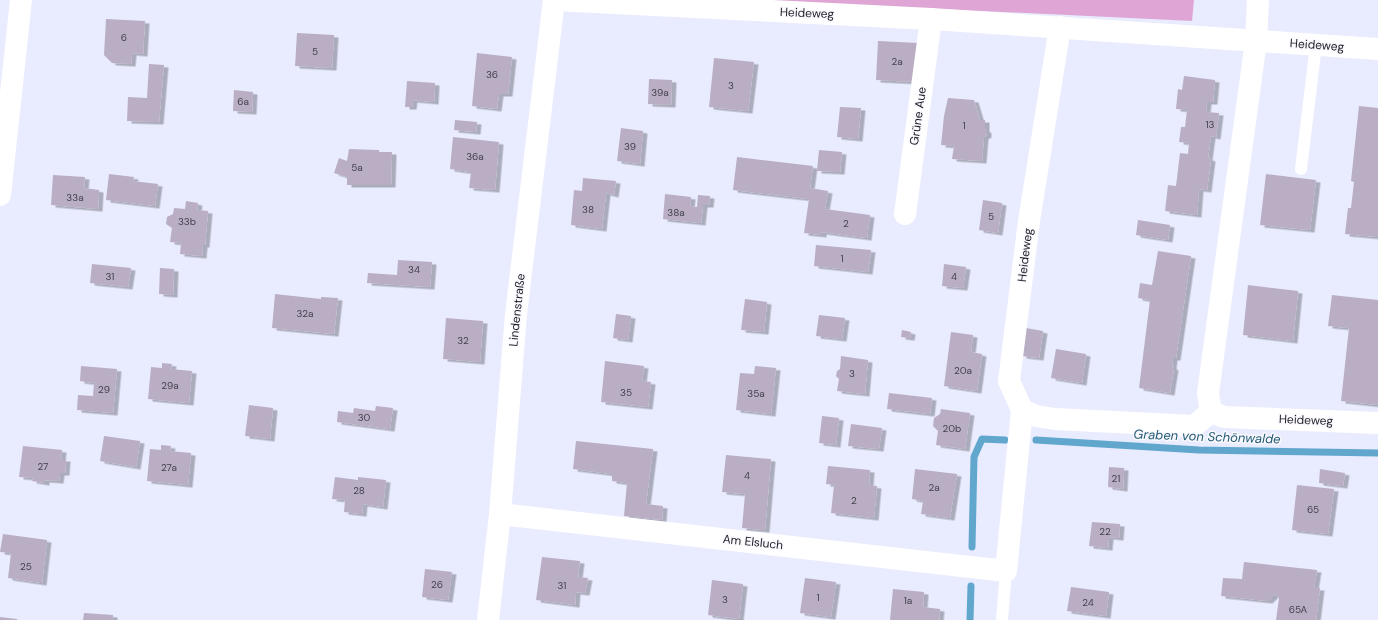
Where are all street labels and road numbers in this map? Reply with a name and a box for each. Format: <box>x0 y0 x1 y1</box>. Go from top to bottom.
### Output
street label: Heideweg <box>780 4 835 22</box>
street label: Heideweg <box>1289 35 1345 55</box>
street label: Grüne Aue <box>906 86 930 146</box>
street label: Heideweg <box>1014 227 1036 283</box>
street label: Lindenstraße <box>505 273 529 347</box>
street label: Heideweg <box>1279 411 1334 429</box>
street label: Am Elsluch <box>722 531 784 553</box>

